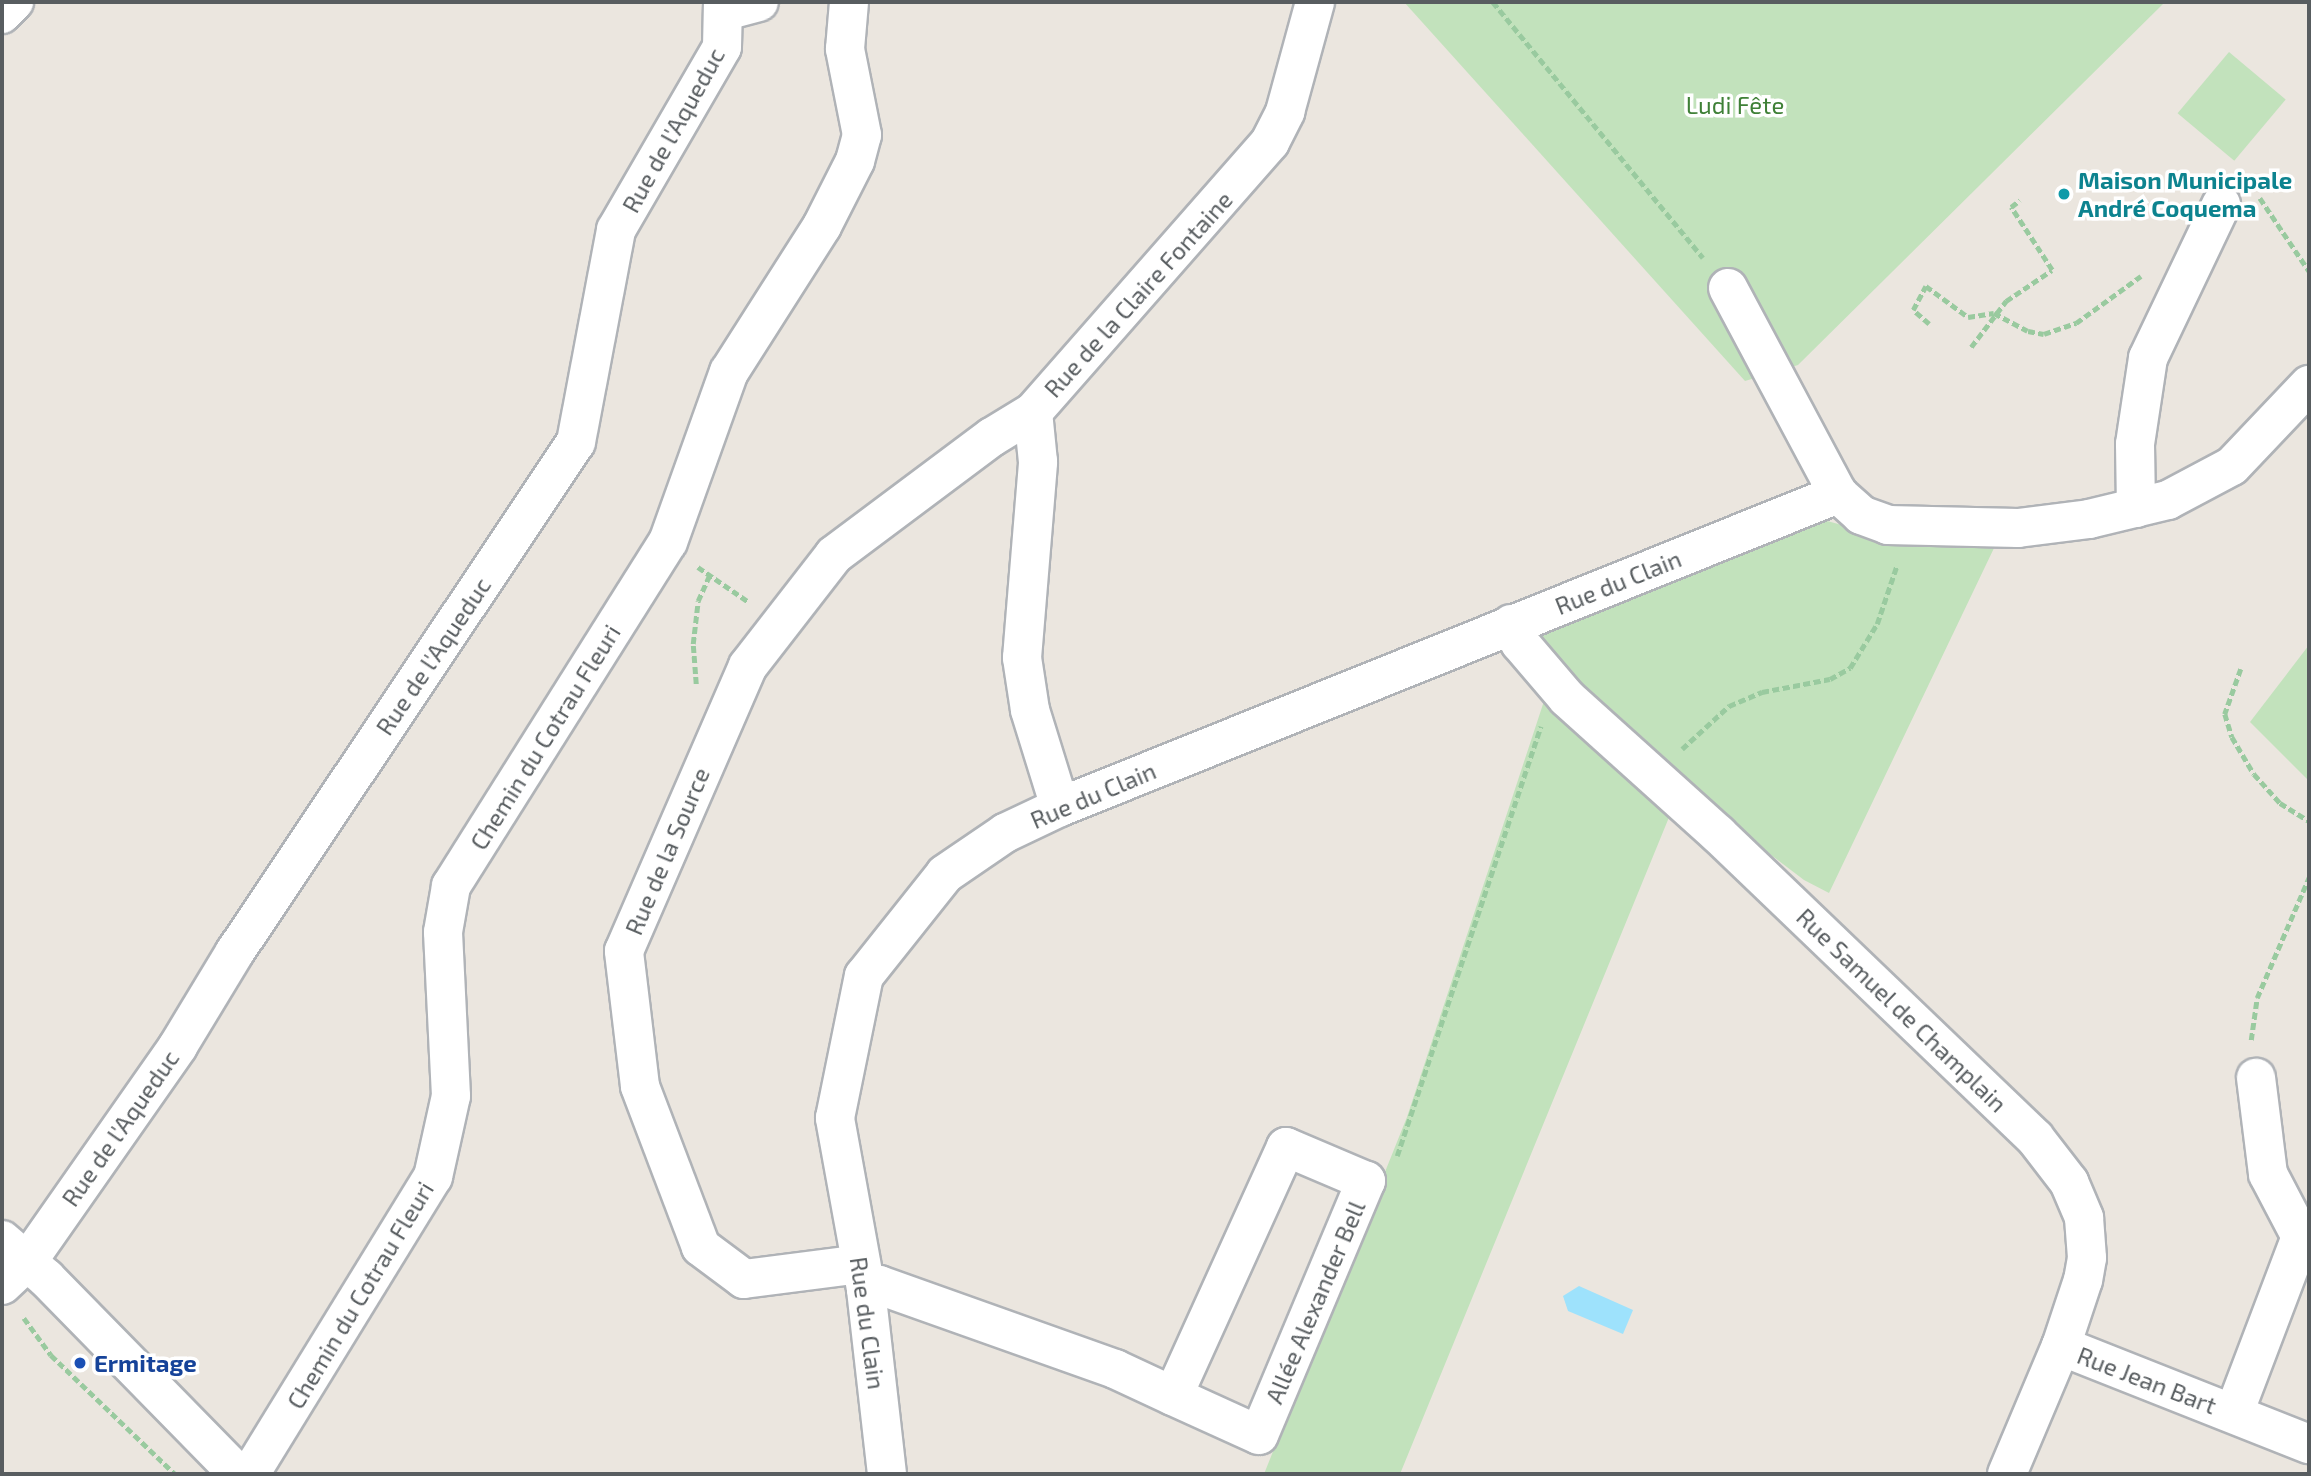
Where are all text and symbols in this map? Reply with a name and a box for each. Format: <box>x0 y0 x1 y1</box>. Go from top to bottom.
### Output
street label: Rue de l'Aqueduc <box>616 43 730 217</box>
park label: Ludi Fête <box>1686 91 1784 119</box>
place label: Maison Municipale André Coquema <box>2078 166 2292 222</box>
street label: Rue de la Claire Fontaine <box>1038 185 1238 403</box>
marker: Maison Municipale André Coquema <box>2056 186 2072 202</box>
street label: Rue du Clain <box>1551 544 1685 620</box>
street label: Rue de l'Aqueduc <box>370 572 496 740</box>
street label: Chemin du Cotrau Fleuri <box>464 619 626 855</box>
street label: Rue du Clain <box>1026 756 1160 834</box>
street label: Rue de la Source <box>619 763 715 939</box>
street label: Rue Samuel de Champlain <box>1791 902 2013 1118</box>
street label: Rue de l'Aqueduc <box>55 1044 185 1212</box>
street label: Chemin du Cotrau Fleuri <box>281 1176 439 1414</box>
street label: Allée Alexander Bell <box>1259 1196 1371 1408</box>
street label: Rue du Clain <box>844 1255 892 1391</box>
street label: Rue Jean Bart <box>2073 1340 2221 1420</box>
place label: Ermitage <box>94 1349 197 1377</box>
marker: Ermitage <box>72 1355 88 1371</box>

